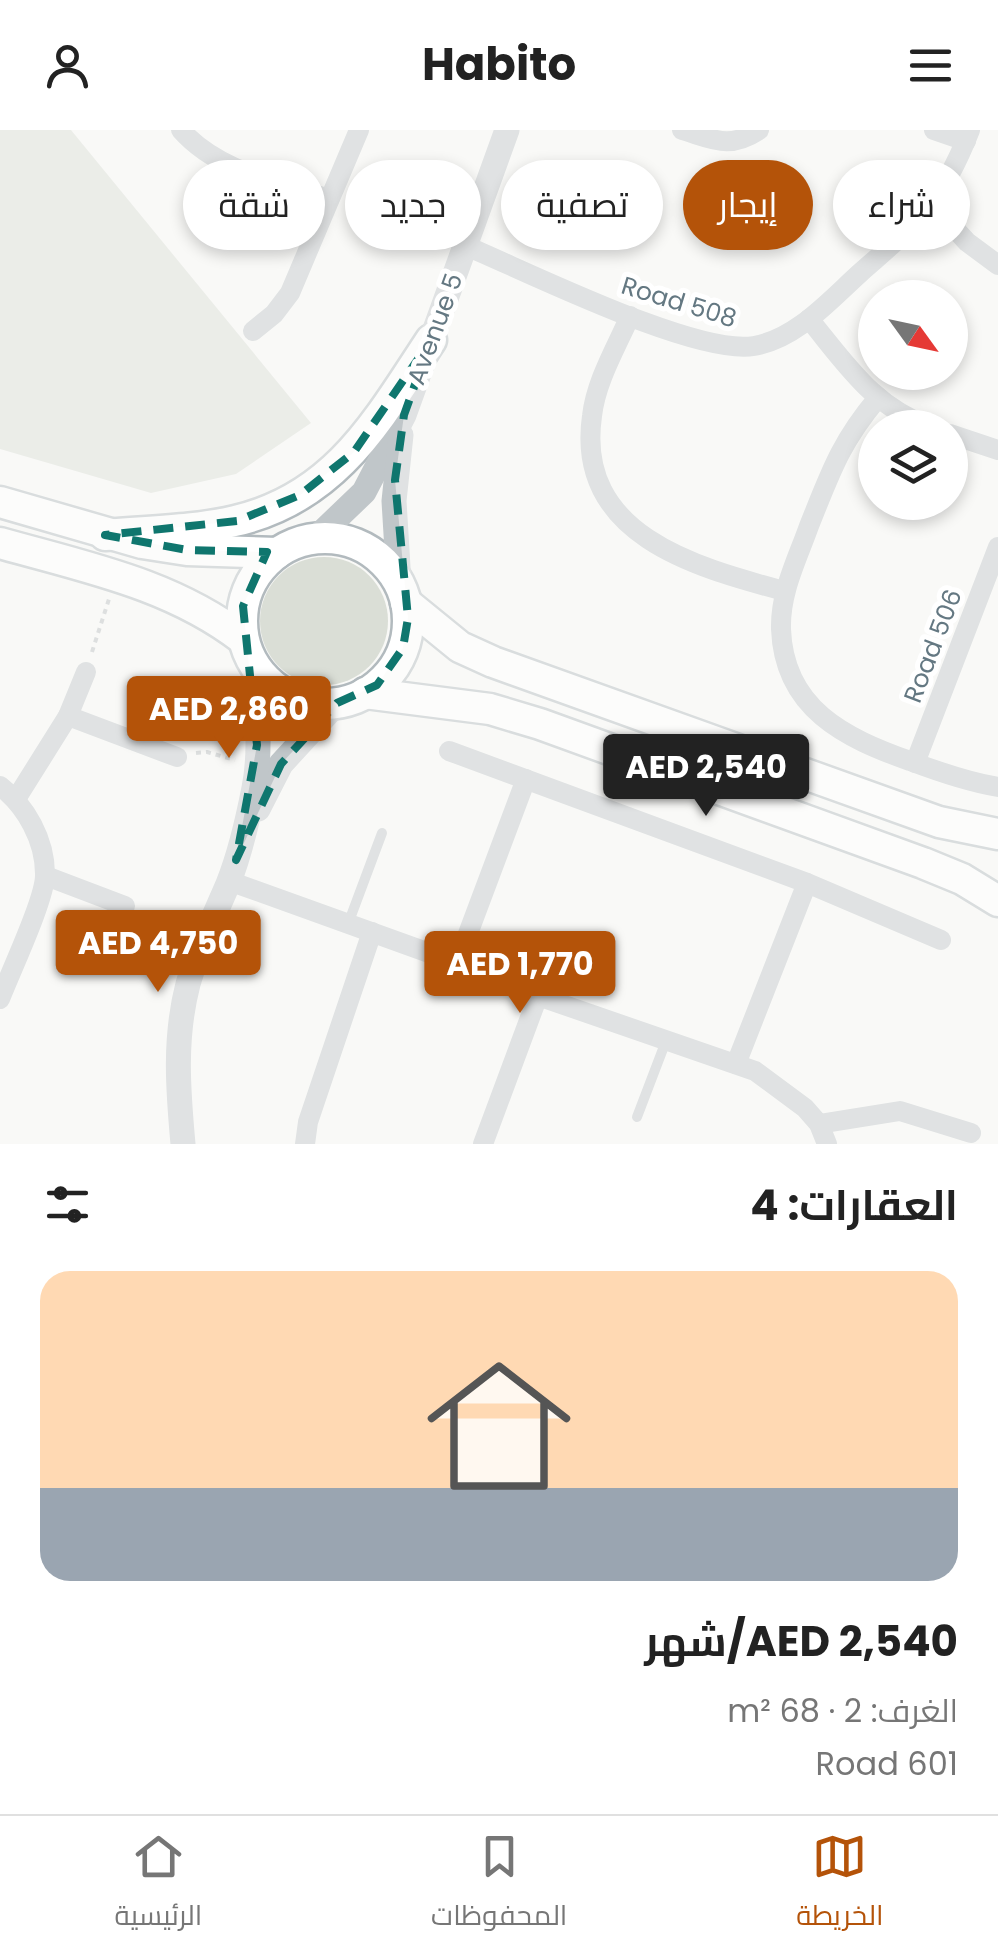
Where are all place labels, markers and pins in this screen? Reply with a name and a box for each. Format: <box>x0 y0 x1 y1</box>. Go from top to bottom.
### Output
pin: AED 2,860 <box>115 676 343 761</box>
pin: AED 2,540 <box>592 734 820 819</box>
pin: AED 4,750 <box>44 910 272 995</box>
pin: AED 1,770 <box>406 931 634 1016</box>

